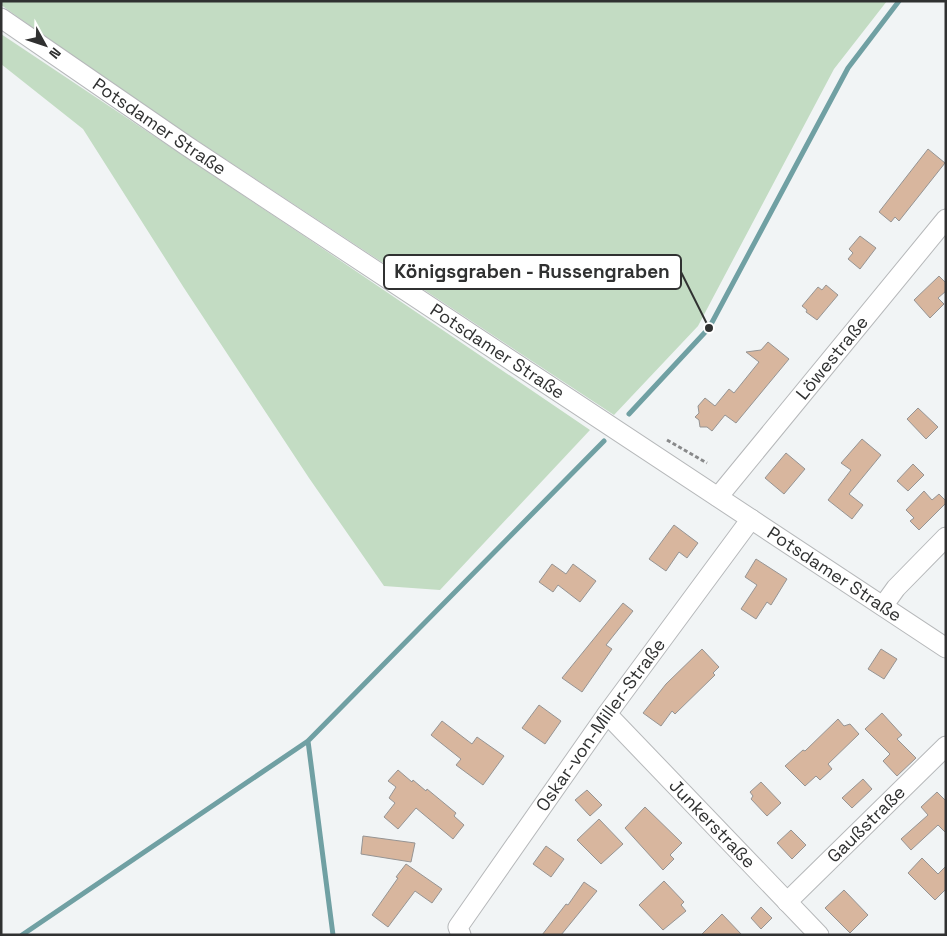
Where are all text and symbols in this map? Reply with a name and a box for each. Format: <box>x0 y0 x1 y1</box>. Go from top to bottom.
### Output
north arrow <box>20 20 70 70</box>
text: N <box>45 44 65 63</box>
street label: Potsdamer Straße <box>88 73 231 180</box>
callout: Königsgraben - Russengraben <box>384 255 681 289</box>
text: Königsgraben - Russengraben <box>394 259 670 284</box>
street label: Potsdamer Straße <box>426 298 569 404</box>
street label: Löwestraße <box>791 311 873 404</box>
street label: Potsdamer Straße <box>763 521 906 627</box>
street label: Oskar-von-Miller-Straße <box>530 633 670 816</box>
street label: Junkerstraße <box>664 774 761 873</box>
street label: Gaußstraße <box>822 780 910 867</box>

